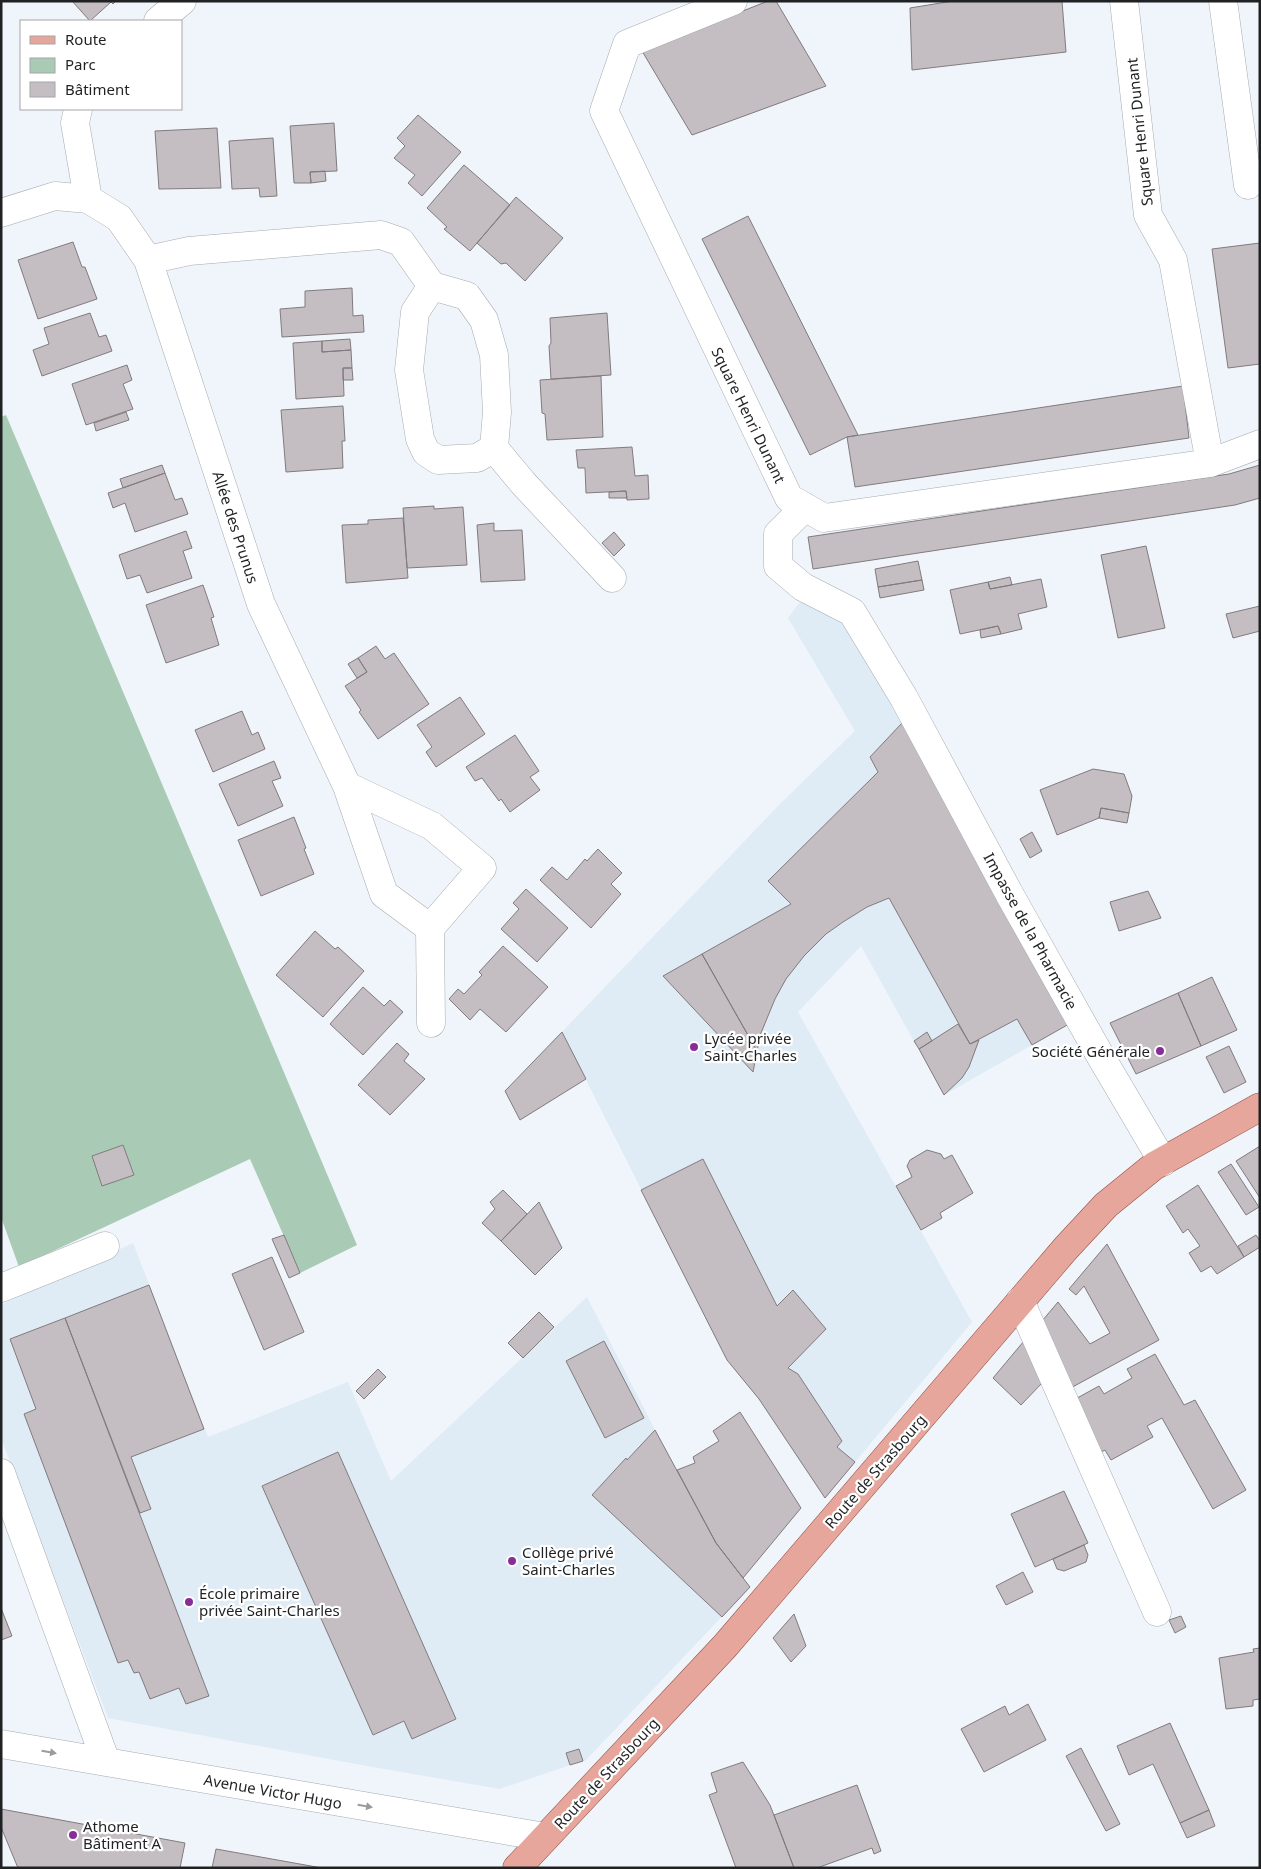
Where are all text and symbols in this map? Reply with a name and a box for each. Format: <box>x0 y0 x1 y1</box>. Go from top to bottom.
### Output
legend <box>20 20 182 110</box>
text: Route <box>65 29 107 49</box>
text: Parc <box>65 54 96 74</box>
street label: Square Henri Dunant <box>1121 56 1157 207</box>
text: Bâtiment <box>65 79 130 99</box>
street label: Square Henri Dunant <box>707 344 791 487</box>
street label: Allée des Prunus <box>208 468 264 586</box>
street label: Impasse de la Pharmacie <box>980 849 1082 1013</box>
place label: Lycée privée Saint-Charles <box>704 1028 797 1065</box>
marker: Lycée privée Saint-Charles <box>688 1041 700 1053</box>
place label: Société Générale <box>1032 1041 1150 1061</box>
marker: Société Générale <box>1154 1045 1166 1057</box>
street label: Route de Strasbourg <box>820 1410 930 1532</box>
place label: Collège privé Saint-Charles <box>522 1542 615 1579</box>
marker: Collège privé Saint-Charles <box>506 1555 518 1567</box>
place label: École primaire privée Saint-Charles <box>199 1583 340 1620</box>
marker: École primaire privée Saint-Charles <box>183 1596 195 1608</box>
street label: Route de Strasbourg <box>549 1713 663 1833</box>
one-way arrow <box>42 1749 58 1757</box>
street label: Avenue Victor Hugo <box>202 1769 344 1813</box>
one-way arrow <box>357 1803 373 1811</box>
place label: Athome Bâtiment A <box>83 1816 162 1853</box>
marker: Athome Bâtiment A <box>67 1829 79 1841</box>

